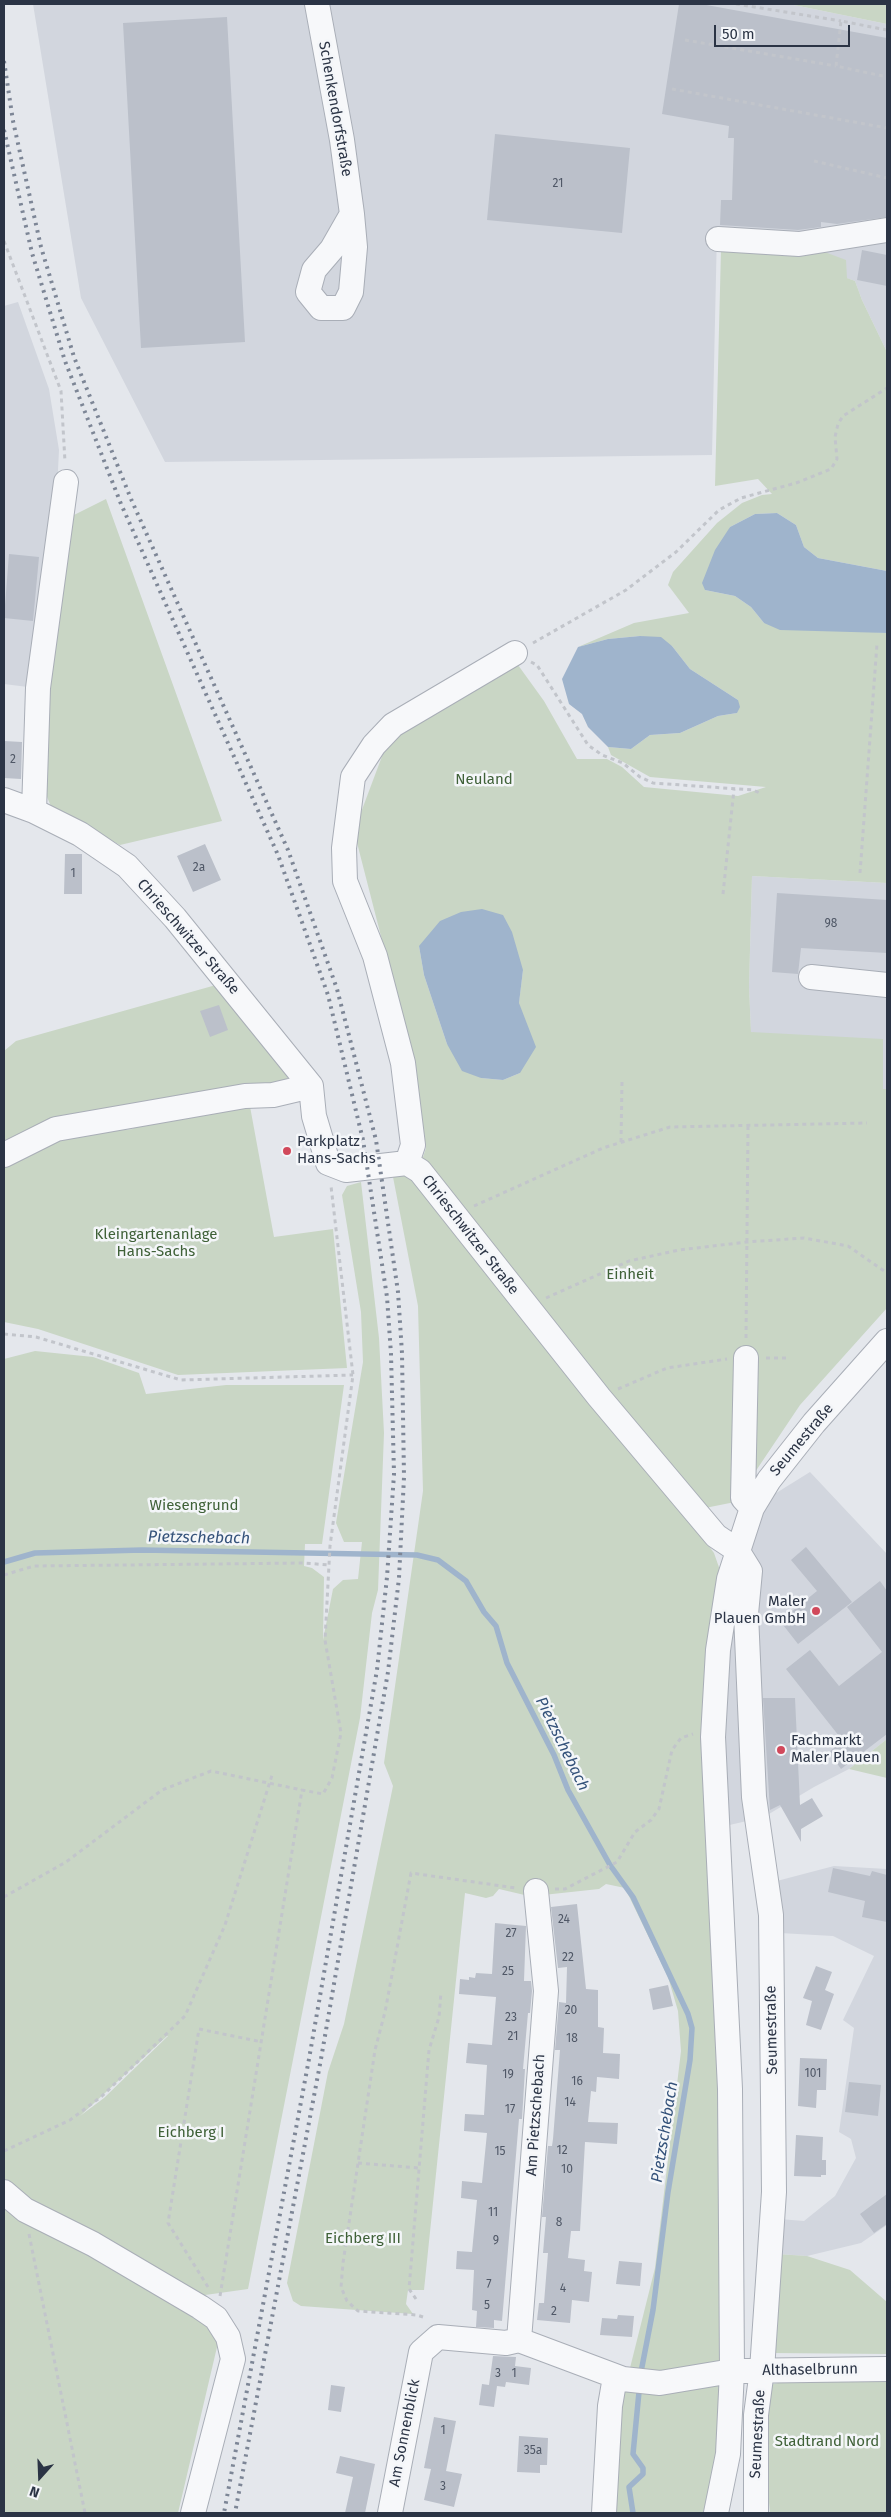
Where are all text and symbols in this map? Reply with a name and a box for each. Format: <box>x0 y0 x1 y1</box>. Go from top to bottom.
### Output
scale bar <box>716 15 852 47</box>
text: 50 m <box>722 25 755 43</box>
street label: Schenkendorfstraße <box>314 40 356 178</box>
house number: 21 <box>553 177 563 191</box>
house number: 2 <box>10 753 16 767</box>
park label: Neuland <box>455 771 513 789</box>
house number: 2a <box>193 861 205 875</box>
house number: 1 <box>70 867 76 881</box>
street label: Chrieschwitzer Straße <box>133 876 243 998</box>
house number: 98 <box>825 917 837 931</box>
place label: Parkplatz Hans-Sachs <box>297 1133 376 1168</box>
marker: Parkplatz Hans-Sachs <box>281 1145 293 1157</box>
street label: Chrieschwitzer Straße <box>418 1172 522 1298</box>
park label: Kleingartenanlage Hans-Sachs <box>95 1226 217 1261</box>
park label: Einheit <box>606 1266 654 1284</box>
street label: Seumestraße <box>766 1400 838 1480</box>
park label: Wiesengrund <box>150 1497 238 1515</box>
water label: Pietzschebach <box>148 1528 250 1548</box>
place label: Maler Plauen GmbH <box>714 1593 806 1628</box>
marker: Maler Plauen GmbH <box>810 1605 822 1617</box>
water label: Pietzschebach <box>531 1694 593 1794</box>
place label: Fachmarkt Maler Plauen <box>791 1732 880 1767</box>
marker: Fachmarkt Maler Plauen <box>775 1744 787 1756</box>
house number: 24 <box>558 1913 570 1927</box>
house number: 27 <box>505 1927 517 1941</box>
house number: 22 <box>562 1951 574 1965</box>
house number: 25 <box>502 1965 514 1979</box>
street label: Seumestraße <box>762 1985 782 2075</box>
house number: 20 <box>565 2004 577 2018</box>
house number: 23 <box>505 2011 517 2025</box>
house number: 21 <box>508 2030 518 2044</box>
house number: 18 <box>566 2032 578 2046</box>
street label: Am Pietzschebach <box>523 2053 549 2177</box>
house number: 101 <box>805 2067 821 2081</box>
house number: 19 <box>502 2068 514 2082</box>
house number: 16 <box>571 2075 583 2089</box>
water label: Pietzschebach <box>648 2080 682 2184</box>
house number: 14 <box>564 2096 576 2110</box>
house number: 17 <box>505 2103 515 2117</box>
park label: Eichberg I <box>157 2124 225 2142</box>
house number: 12 <box>556 2144 568 2158</box>
house number: 15 <box>494 2145 506 2159</box>
house number: 10 <box>561 2163 573 2177</box>
house number: 11 <box>488 2206 498 2220</box>
house number: 8 <box>556 2216 562 2230</box>
park label: Eichberg III <box>325 2230 401 2248</box>
house number: 9 <box>493 2234 499 2248</box>
house number: 7 <box>486 2278 492 2292</box>
house number: 4 <box>560 2282 566 2296</box>
house number: 5 <box>484 2299 490 2313</box>
house number: 2 <box>551 2305 557 2319</box>
street label: Althaselbrunn <box>762 2360 858 2380</box>
house number: 3 <box>495 2367 501 2381</box>
house number: 1 <box>511 2367 517 2381</box>
street label: Am Sonnenblick <box>386 2378 424 2488</box>
street label: Seumestraße <box>747 2389 769 2479</box>
house number: 1 <box>440 2424 446 2438</box>
park label: Stadtrand Nord <box>775 2433 879 2451</box>
house number: 35a <box>524 2444 542 2458</box>
north arrow <box>15 2452 65 2502</box>
house number: 3 <box>440 2480 446 2494</box>
text: N <box>27 2482 42 2501</box>

